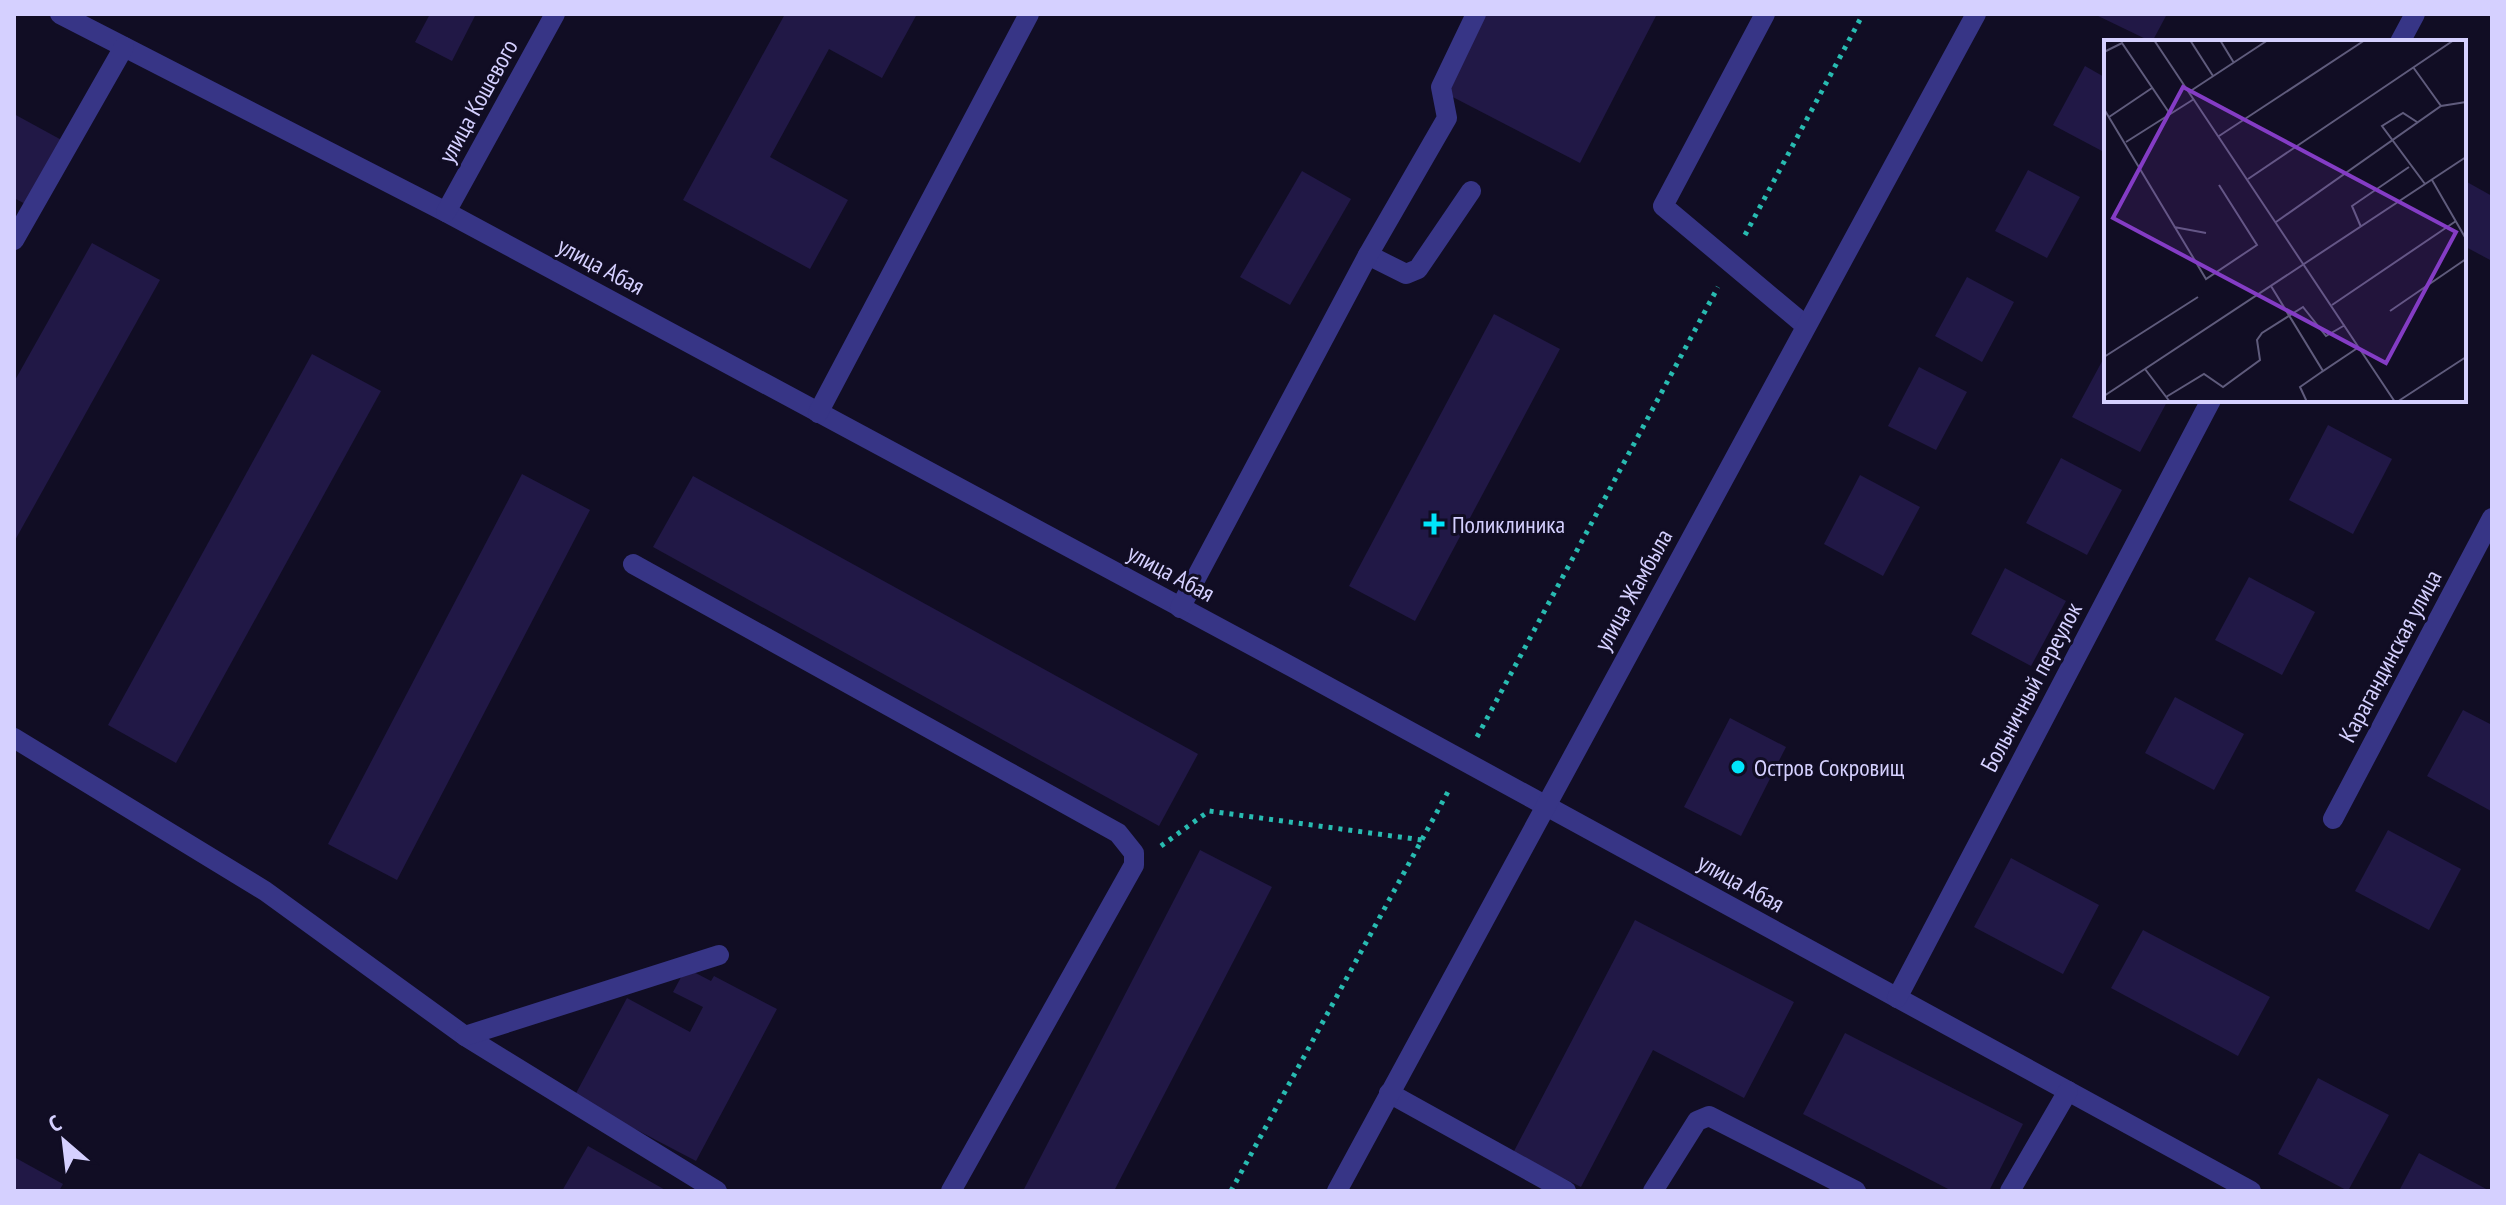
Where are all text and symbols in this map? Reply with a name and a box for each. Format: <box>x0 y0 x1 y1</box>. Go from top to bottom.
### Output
street label: улица Кошевого <box>431 34 525 168</box>
inset map <box>2104 40 2466 402</box>
street label: улица Абая <box>552 230 650 302</box>
place label: Поликлиника <box>1452 509 1565 540</box>
marker: Поликлиника <box>1423 513 1445 535</box>
street label: улица Жамбыла <box>1587 524 1679 656</box>
street label: улица Абая <box>1122 537 1220 609</box>
street label: Карагандинская улица <box>2331 564 2449 748</box>
street label: Больничный переулок <box>1973 596 2089 777</box>
place label: Остров Сокровищ <box>1754 752 1905 783</box>
marker: Остров Сокровищ <box>1729 758 1747 776</box>
street label: улица Абая <box>1692 847 1790 919</box>
north arrow <box>24 1101 104 1181</box>
text: С <box>44 1109 66 1138</box>

